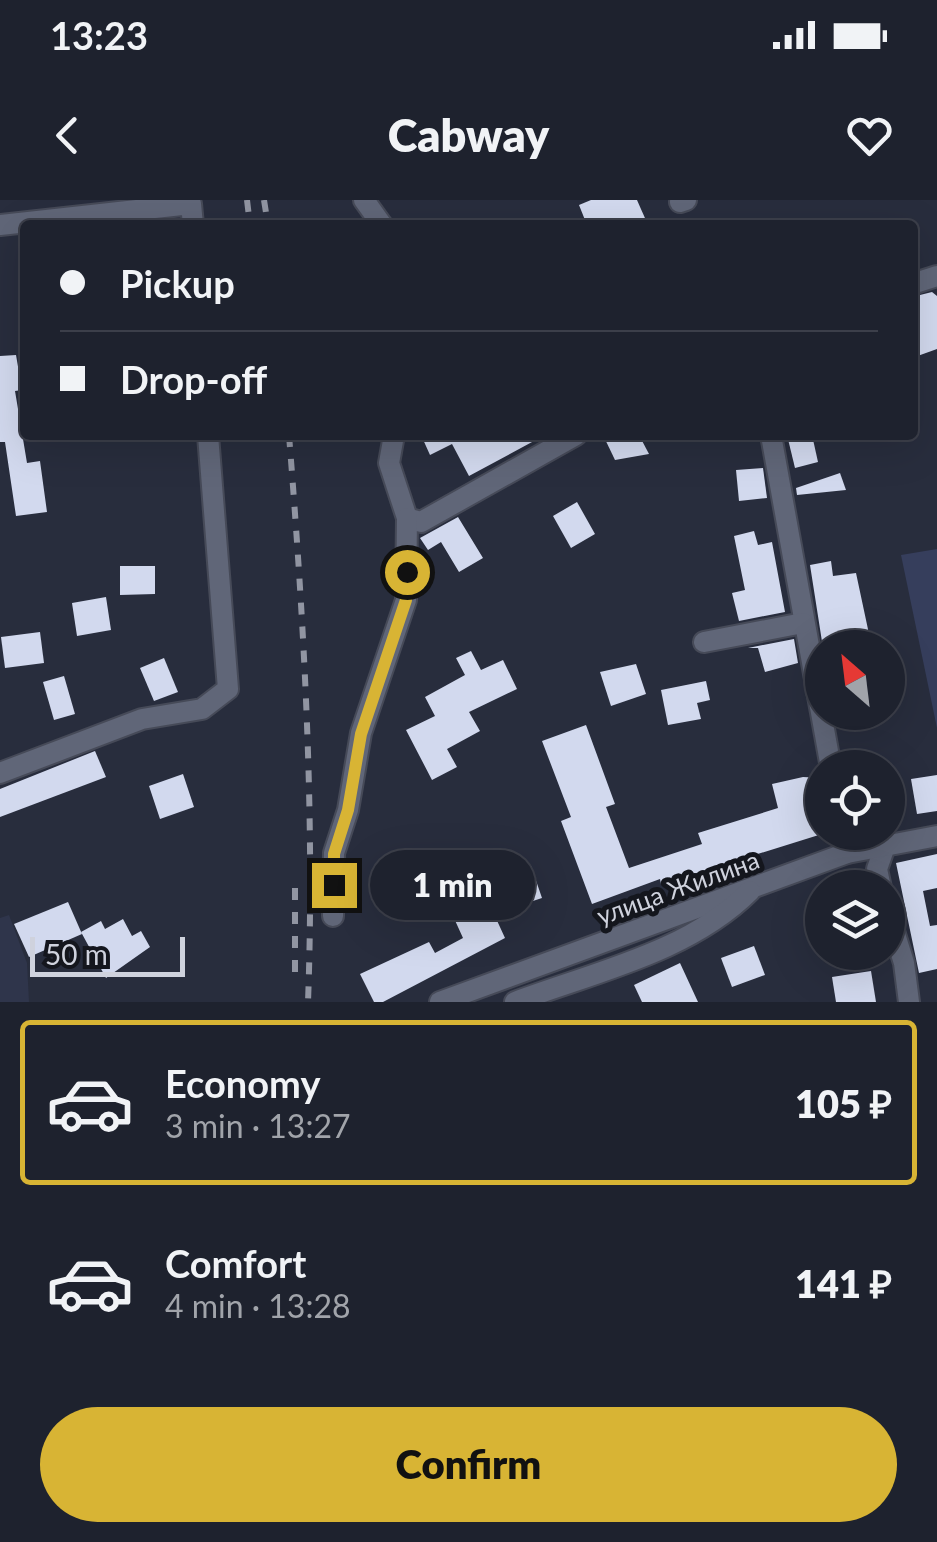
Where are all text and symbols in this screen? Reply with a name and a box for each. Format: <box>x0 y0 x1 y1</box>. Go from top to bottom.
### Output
text: 13:23 <box>50 12 148 58</box>
icon: back <box>40 108 95 163</box>
text: Cabway <box>388 108 549 162</box>
icon: heart <box>842 108 897 163</box>
text: Pickup <box>120 260 235 306</box>
text: Drop-off <box>120 356 267 402</box>
route start <box>385 550 430 595</box>
north arrow <box>805 630 905 730</box>
map controls <box>805 630 905 970</box>
button: locate <box>805 750 905 850</box>
street label: улица Жилина <box>592 844 763 930</box>
callout: 1 min <box>369 850 534 920</box>
route end <box>312 863 357 908</box>
text: 1 min <box>413 865 492 904</box>
button: layers <box>805 870 905 970</box>
scale bar <box>30 932 185 976</box>
text: 50 m <box>45 937 108 971</box>
icon: car <box>45 1058 135 1148</box>
text: Economy <box>165 1060 320 1106</box>
text: 105 ₽ <box>795 1080 892 1126</box>
text: 3 min · 13:27 <box>165 1106 351 1145</box>
icon: car <box>45 1238 135 1328</box>
text: Comfort <box>165 1240 306 1286</box>
text: 141 ₽ <box>795 1260 892 1306</box>
text: 4 min · 13:28 <box>165 1286 351 1325</box>
button: Confirm <box>40 1407 897 1522</box>

